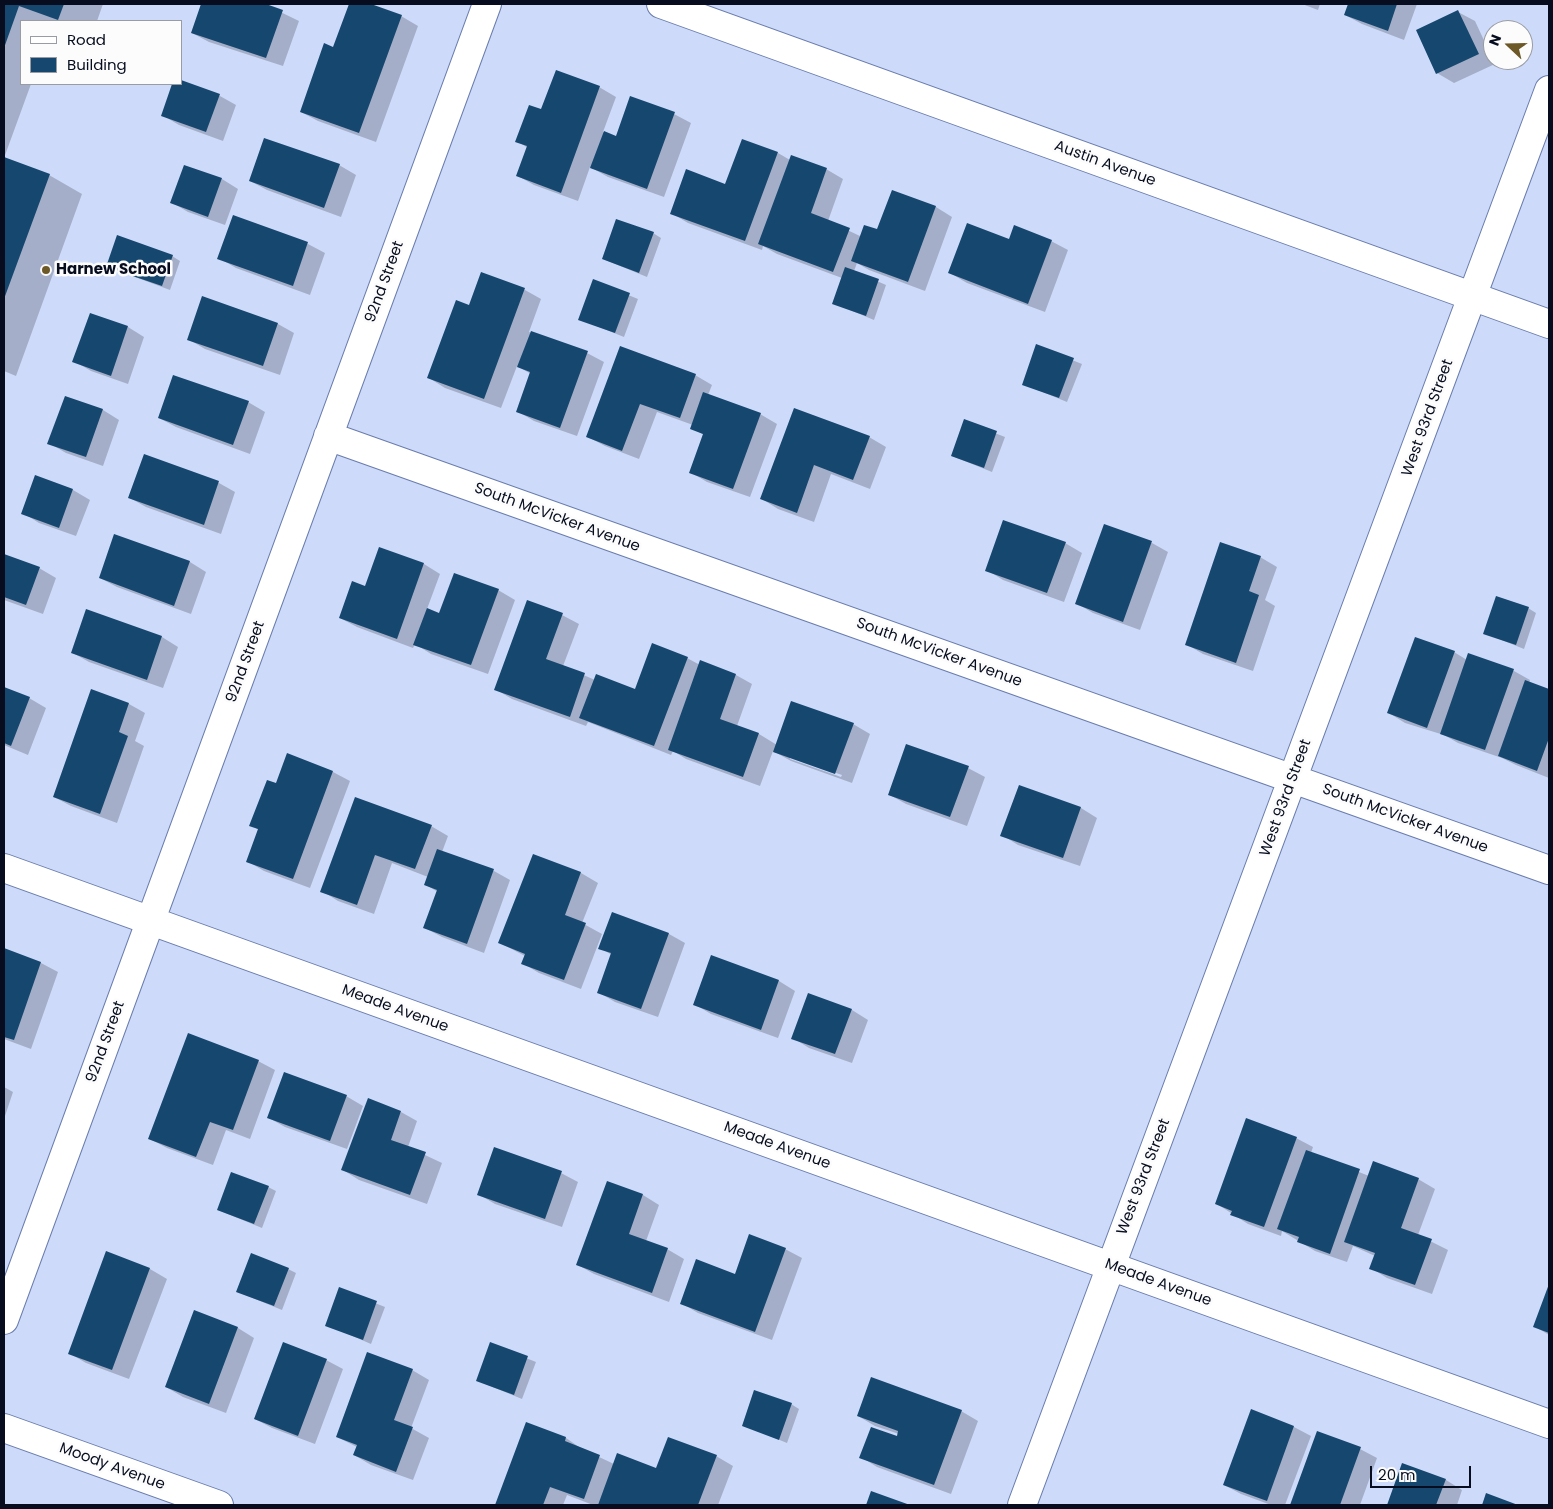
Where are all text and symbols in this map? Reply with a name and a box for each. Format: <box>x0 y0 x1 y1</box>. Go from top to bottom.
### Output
legend <box>20 20 182 85</box>
north arrow <box>1483 20 1533 70</box>
text: Road <box>67 29 106 50</box>
text: N <box>1484 31 1506 48</box>
text: Building <box>67 54 127 75</box>
street label: Austin Avenue <box>1052 137 1158 191</box>
street label: 92nd Street <box>362 239 408 325</box>
place label: Harnew School <box>56 261 171 279</box>
marker: Harnew School <box>40 264 52 276</box>
street label: West 93rd Street <box>1398 357 1458 479</box>
street label: South McVicker Avenue <box>472 480 642 556</box>
street label: South McVicker Avenue <box>854 615 1024 691</box>
street label: 92nd Street <box>223 619 269 705</box>
street label: West 93rd Street <box>1256 737 1316 859</box>
street label: South McVicker Avenue <box>1320 781 1490 857</box>
street label: Meade Avenue <box>339 981 451 1037</box>
street label: 92nd Street <box>83 999 129 1085</box>
street label: West 93rd Street <box>1114 1116 1174 1238</box>
street label: Meade Avenue <box>721 1118 833 1174</box>
street label: Meade Avenue <box>1102 1255 1214 1311</box>
street label: Moody Avenue <box>57 1440 167 1494</box>
scale bar <box>1373 1456 1474 1488</box>
text: 20 m <box>1378 1464 1416 1485</box>

